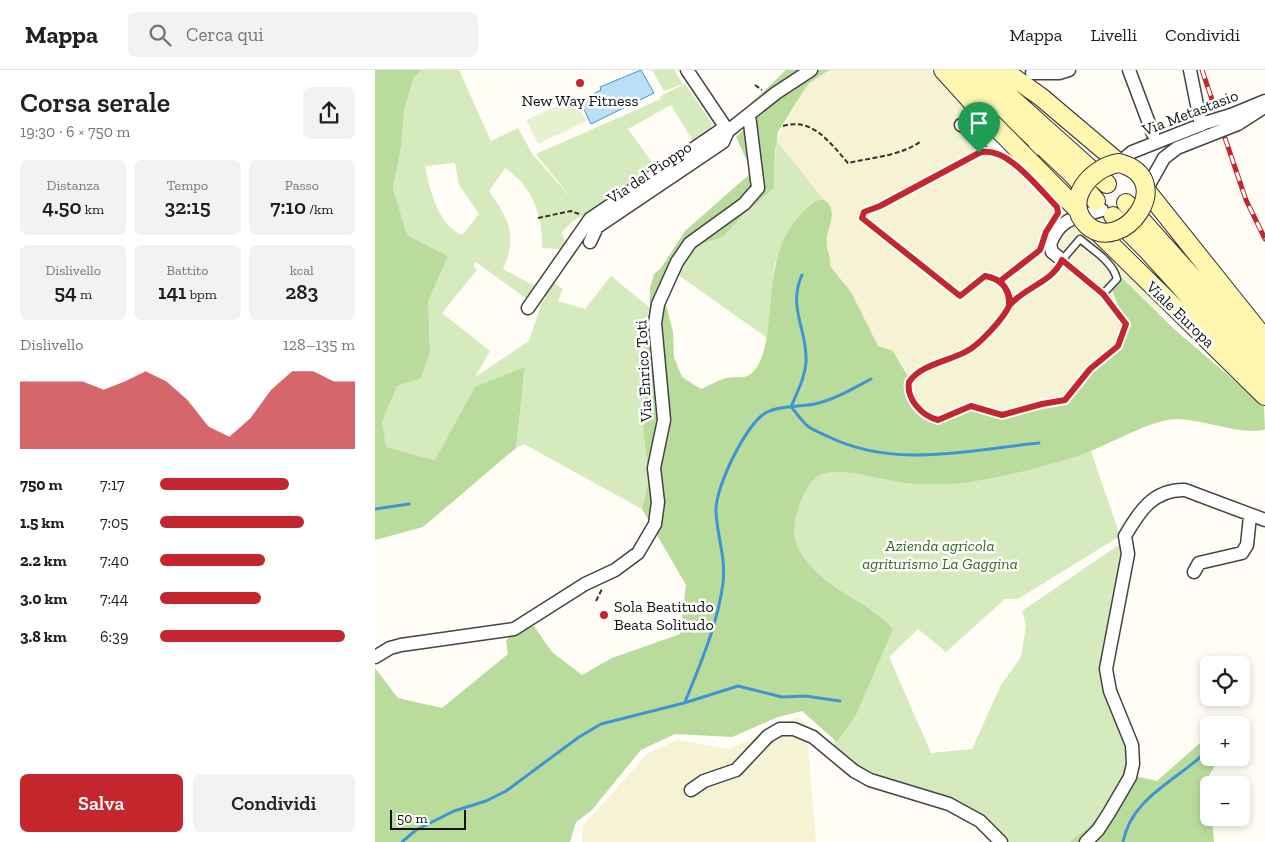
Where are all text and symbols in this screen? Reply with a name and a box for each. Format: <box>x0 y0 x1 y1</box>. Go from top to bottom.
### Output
search box <box>128 12 478 57</box>
text: Mappa <box>25 20 98 49</box>
icon: search <box>146 21 174 49</box>
text: Cerca qui <box>186 23 264 46</box>
text: Mappa <box>1010 24 1062 46</box>
text: Livelli <box>1090 24 1137 46</box>
text: Condividi <box>1165 24 1240 46</box>
marker: New Way Fitness <box>574 77 586 89</box>
street label: Via Metastasio <box>1139 85 1241 140</box>
text: Corsa serale <box>20 86 170 119</box>
button: share <box>303 87 355 139</box>
place label: New Way Fitness <box>522 91 638 110</box>
pin <box>958 102 1000 153</box>
icon: arrive <box>965 109 993 137</box>
text: 19:30 · 6 × 750 m <box>20 122 130 141</box>
street label: Via del Pioppo <box>603 137 695 208</box>
text: Distanza <box>47 177 100 194</box>
text: Tempo <box>167 177 208 194</box>
text: Passo <box>285 177 319 194</box>
text: 4.50 <box>42 194 82 219</box>
text: 32:15 <box>164 194 211 219</box>
text: 7:10 <box>270 194 306 219</box>
text: km <box>82 201 104 218</box>
text: /km <box>306 201 333 218</box>
text: Dislivello <box>45 262 101 279</box>
text: Battito <box>167 262 208 279</box>
text: kcal <box>290 262 314 279</box>
street label: Viale Europa <box>1142 276 1219 352</box>
text: 54 <box>54 279 77 304</box>
text: 141 <box>158 279 186 304</box>
text: 283 <box>285 279 318 304</box>
text: m <box>77 286 92 303</box>
text: bpm <box>186 286 217 303</box>
street label: Via Enrico Toti <box>631 319 656 423</box>
text: Dislivello <box>20 335 83 354</box>
text: 128–135 m <box>283 335 355 354</box>
text: 750 m <box>20 475 63 494</box>
text: 7:17 <box>100 475 125 494</box>
text: 1.5 km <box>20 513 64 532</box>
text: 7:05 <box>100 513 129 532</box>
park label: Azienda agricola agriturismo La Gaggina <box>862 536 1018 573</box>
text: 2.2 km <box>20 551 67 570</box>
text: 7:40 <box>100 551 129 570</box>
text: 3.0 km <box>20 589 67 608</box>
text: 7:44 <box>100 589 128 608</box>
place label: Sola Beatitudo Beata Solitudo <box>614 597 714 634</box>
marker: Sola Beatitudo Beata Solitudo <box>598 609 610 621</box>
text: 3.8 km <box>20 627 67 646</box>
text: 6:39 <box>100 627 128 646</box>
map controls <box>1200 656 1250 826</box>
button: locate <box>1200 656 1250 706</box>
button: + <box>1200 716 1250 766</box>
button: Salva <box>20 774 183 832</box>
button: Condividi <box>193 774 355 832</box>
button: − <box>1200 776 1250 826</box>
scale bar <box>390 807 466 830</box>
text: 50 m <box>397 810 428 827</box>

